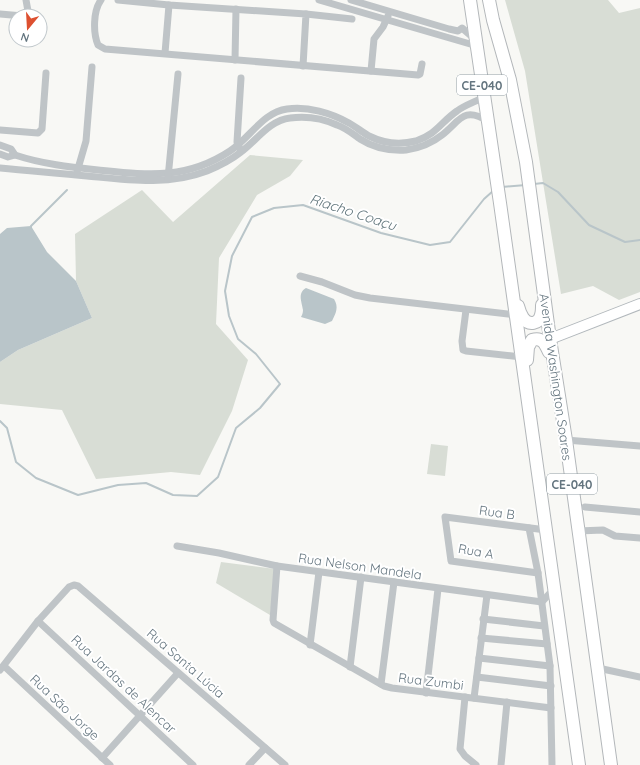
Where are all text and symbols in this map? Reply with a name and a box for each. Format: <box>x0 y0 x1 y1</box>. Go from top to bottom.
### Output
north arrow <box>8 8 48 48</box>
text: N <box>19 30 31 45</box>
road number: CE-040 <box>457 75 507 95</box>
water label: Riacho Coaçu <box>308 190 399 235</box>
street label: Avenida Washington Soares <box>536 292 576 462</box>
road number: CE-040 <box>547 474 597 494</box>
street label: Rua B <box>478 502 516 522</box>
street label: Rua A <box>457 540 496 562</box>
street label: Rua Nelson Mandela <box>297 549 423 583</box>
street label: Rua Santa Lúcia <box>144 625 228 701</box>
street label: Rua Jardas de Alencar <box>68 631 180 737</box>
street label: Rua Zumbi <box>397 669 465 693</box>
street label: Rua São Jorge <box>27 671 103 743</box>

